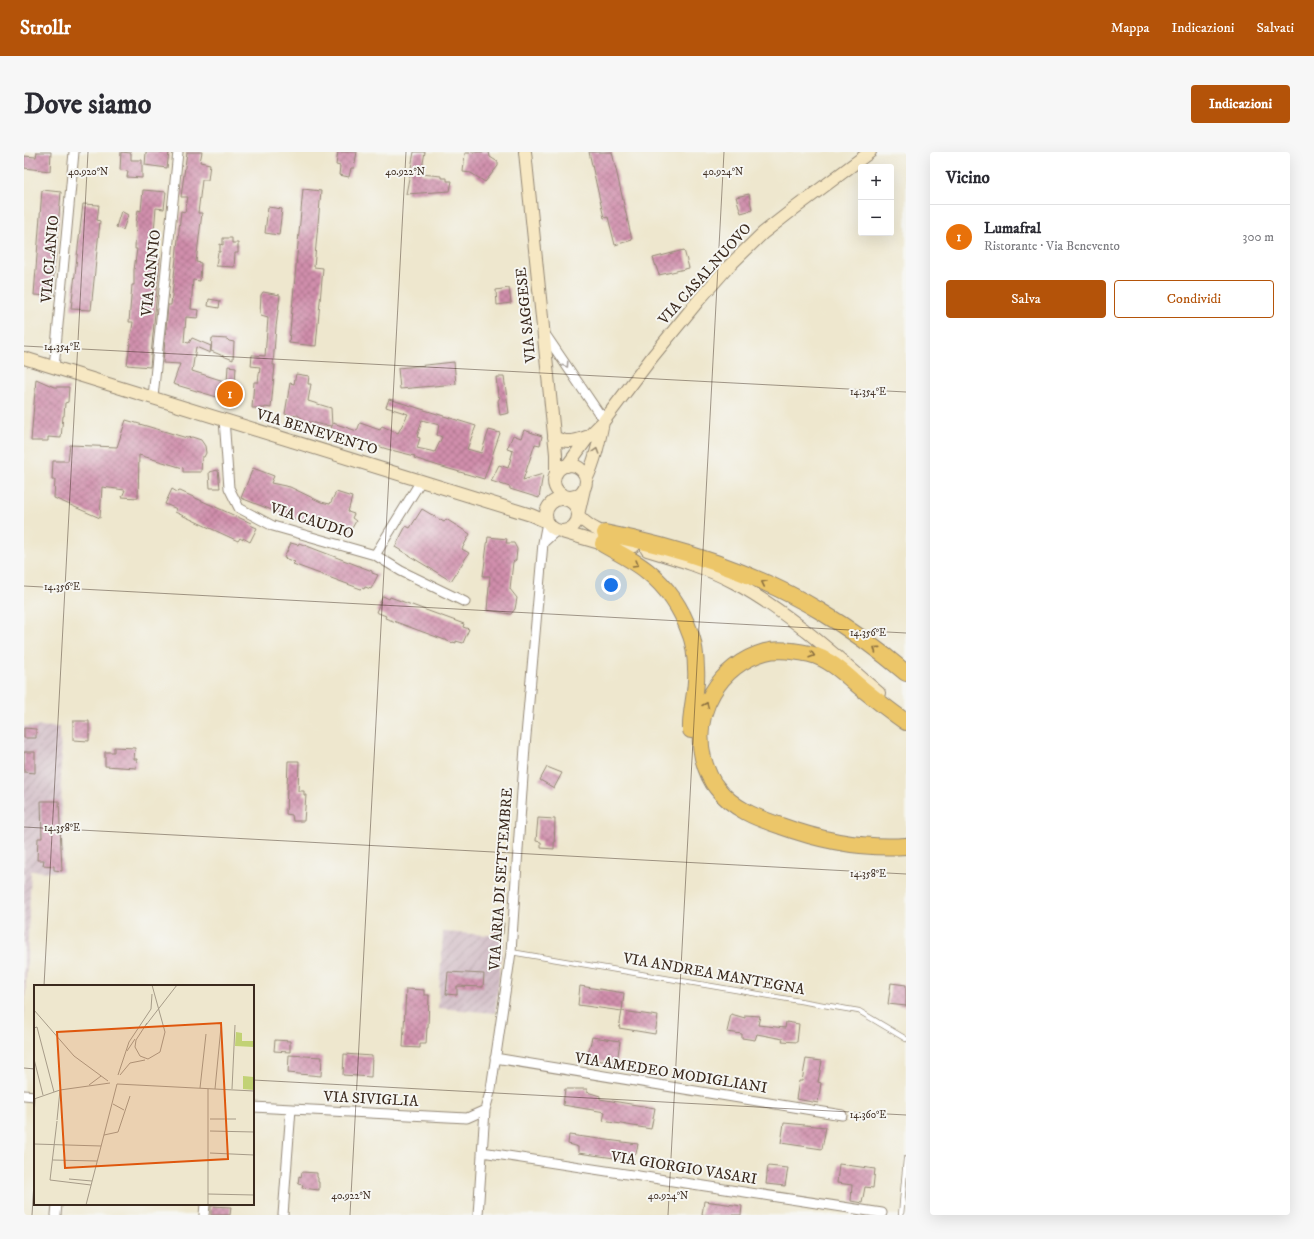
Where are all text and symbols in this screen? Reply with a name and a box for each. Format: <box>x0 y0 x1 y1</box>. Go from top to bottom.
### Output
text: Strollr <box>20 17 71 40</box>
text: Mappa <box>1111 19 1149 37</box>
text: Indicazioni <box>1171 19 1234 37</box>
text: Salvati <box>1256 19 1294 37</box>
button: Indicazioni <box>1191 85 1290 123</box>
text: Dove siamo <box>24 87 151 122</box>
map controls <box>858 164 894 236</box>
button: + <box>858 164 894 200</box>
text: 40.920°N <box>68 166 108 178</box>
text: 40.922°N <box>385 166 425 178</box>
text: 40.924°N <box>703 166 743 178</box>
text: Vicino <box>946 167 990 189</box>
button: − <box>858 200 894 236</box>
street label: VIA CLANIO <box>37 214 63 305</box>
street label: VIA CASALNUOVO <box>654 219 756 329</box>
text: Lumafral <box>984 219 1041 238</box>
street label: VIA SANNIO <box>137 229 165 318</box>
text: 1 <box>957 229 961 245</box>
text: 300 m <box>1243 229 1274 245</box>
text: Ristorante · Via Benevento <box>984 238 1120 254</box>
street label: VIA SAGGESE <box>512 266 541 365</box>
button: Salva <box>946 280 1106 318</box>
button: Condividi <box>1114 280 1274 318</box>
text: 14.354°E <box>44 341 80 353</box>
one-way arrow <box>561 361 569 368</box>
pin: 1 <box>217 379 243 409</box>
text: 14.354°E <box>850 386 886 398</box>
street label: VIA BENEVENTO <box>253 404 380 459</box>
one-way arrow <box>591 448 600 455</box>
street label: VIA CAUDIO <box>267 498 356 543</box>
one-way arrow <box>632 559 639 567</box>
your location <box>601 575 621 595</box>
one-way arrow <box>761 580 768 588</box>
text: 14.356°E <box>44 581 80 593</box>
text: 14.356°E <box>850 627 886 639</box>
one-way arrow <box>873 647 880 654</box>
one-way arrow <box>809 650 816 659</box>
one-way arrow <box>702 702 710 709</box>
street label: VIA ARIA DI SETTEMBRE <box>485 787 517 972</box>
text: 14.358°E <box>44 822 80 834</box>
text: 14.358°E <box>850 868 886 880</box>
street label: VIA ANDREA MANTEGNA <box>621 948 807 999</box>
inset map <box>34 985 254 1205</box>
street label: VIA AMEDEO MODIGLIANI <box>573 1048 768 1098</box>
street label: VIA SIVIGLIA <box>322 1087 419 1111</box>
text: 14.360°E <box>850 1109 886 1121</box>
street label: VIA GIORGIO VASARI <box>609 1147 758 1189</box>
text: 40.922°N <box>331 1190 371 1202</box>
text: 40.924°N <box>648 1190 688 1202</box>

